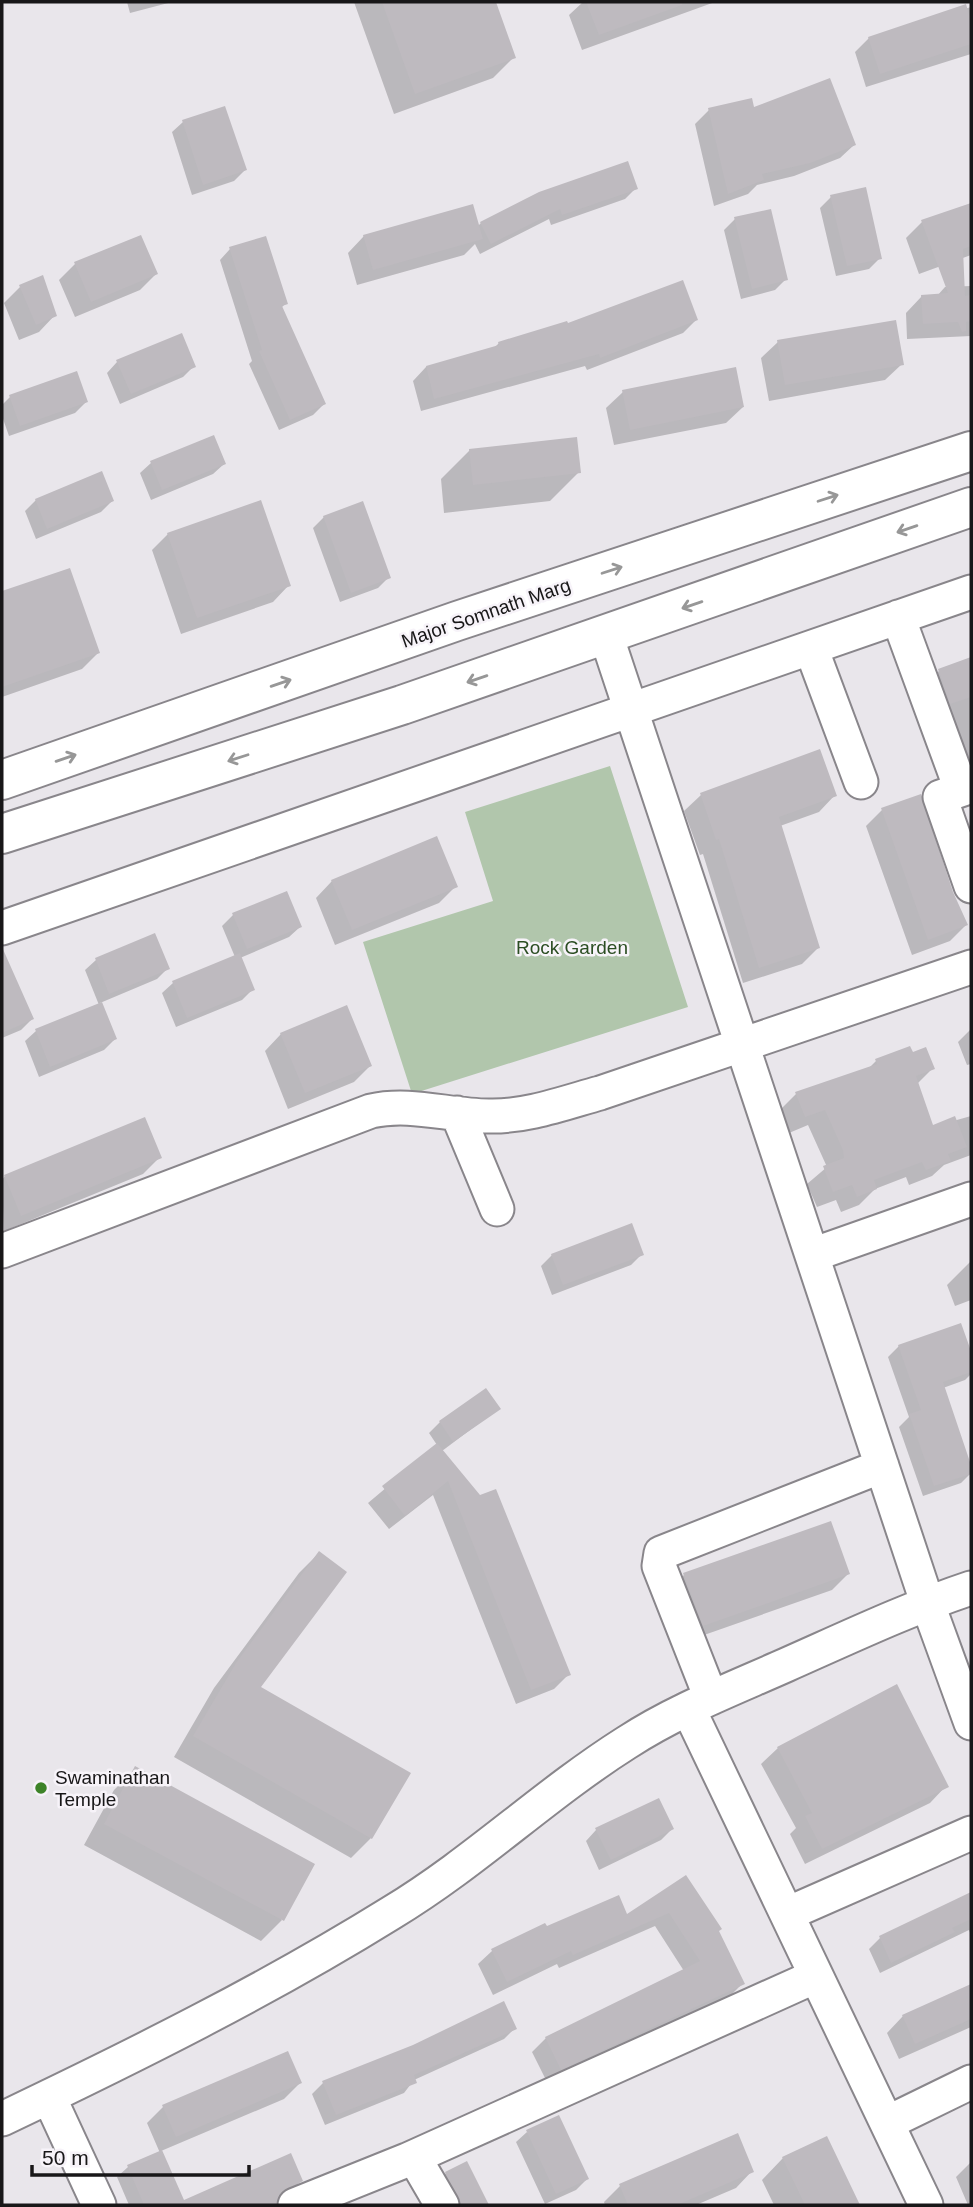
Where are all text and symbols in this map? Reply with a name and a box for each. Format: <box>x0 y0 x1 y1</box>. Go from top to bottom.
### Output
one-way arrow <box>817 491 839 503</box>
one-way arrow <box>896 524 918 536</box>
one-way arrow <box>601 563 623 575</box>
street label: Major Somnath Marg <box>399 574 573 652</box>
one-way arrow <box>682 600 704 612</box>
one-way arrow <box>466 673 488 686</box>
one-way arrow <box>270 676 292 689</box>
one-way arrow <box>55 751 77 763</box>
one-way arrow <box>227 753 249 765</box>
park label: Rock Garden <box>516 937 628 958</box>
place label: Swaminathan Temple <box>55 1767 170 1810</box>
marker: Swaminathan Temple <box>33 1780 49 1796</box>
scale bar <box>32 2134 248 2178</box>
text: 50 m <box>42 2146 89 2169</box>

